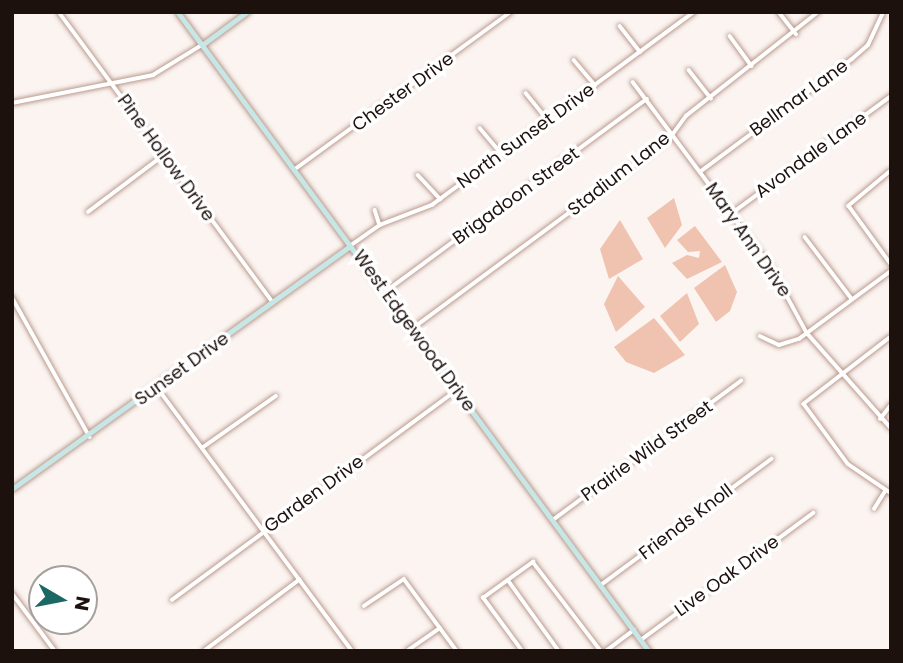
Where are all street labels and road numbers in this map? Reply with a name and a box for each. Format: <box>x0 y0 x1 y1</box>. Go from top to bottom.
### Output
street label: Chester Drive <box>348 48 458 136</box>
street label: Bellmar Lane <box>746 55 852 141</box>
street label: North Sunset Drive <box>453 79 599 193</box>
street label: Pine Hollow Drive <box>113 90 219 226</box>
street label: Avondale Lane <box>751 107 871 203</box>
street label: Stadium Lane <box>564 128 674 220</box>
street label: Brigadoon Street <box>449 143 583 249</box>
street label: Mary Ann Drive <box>701 179 795 301</box>
street label: West Edgewood Drive <box>348 246 480 416</box>
street label: Sunset Drive <box>131 328 233 410</box>
street label: Prairie Wild Street <box>577 396 717 506</box>
street label: Garden Drive <box>260 451 368 537</box>
street label: Friends Knoll <box>635 480 737 564</box>
street label: Live Oak Drive <box>671 531 783 621</box>

